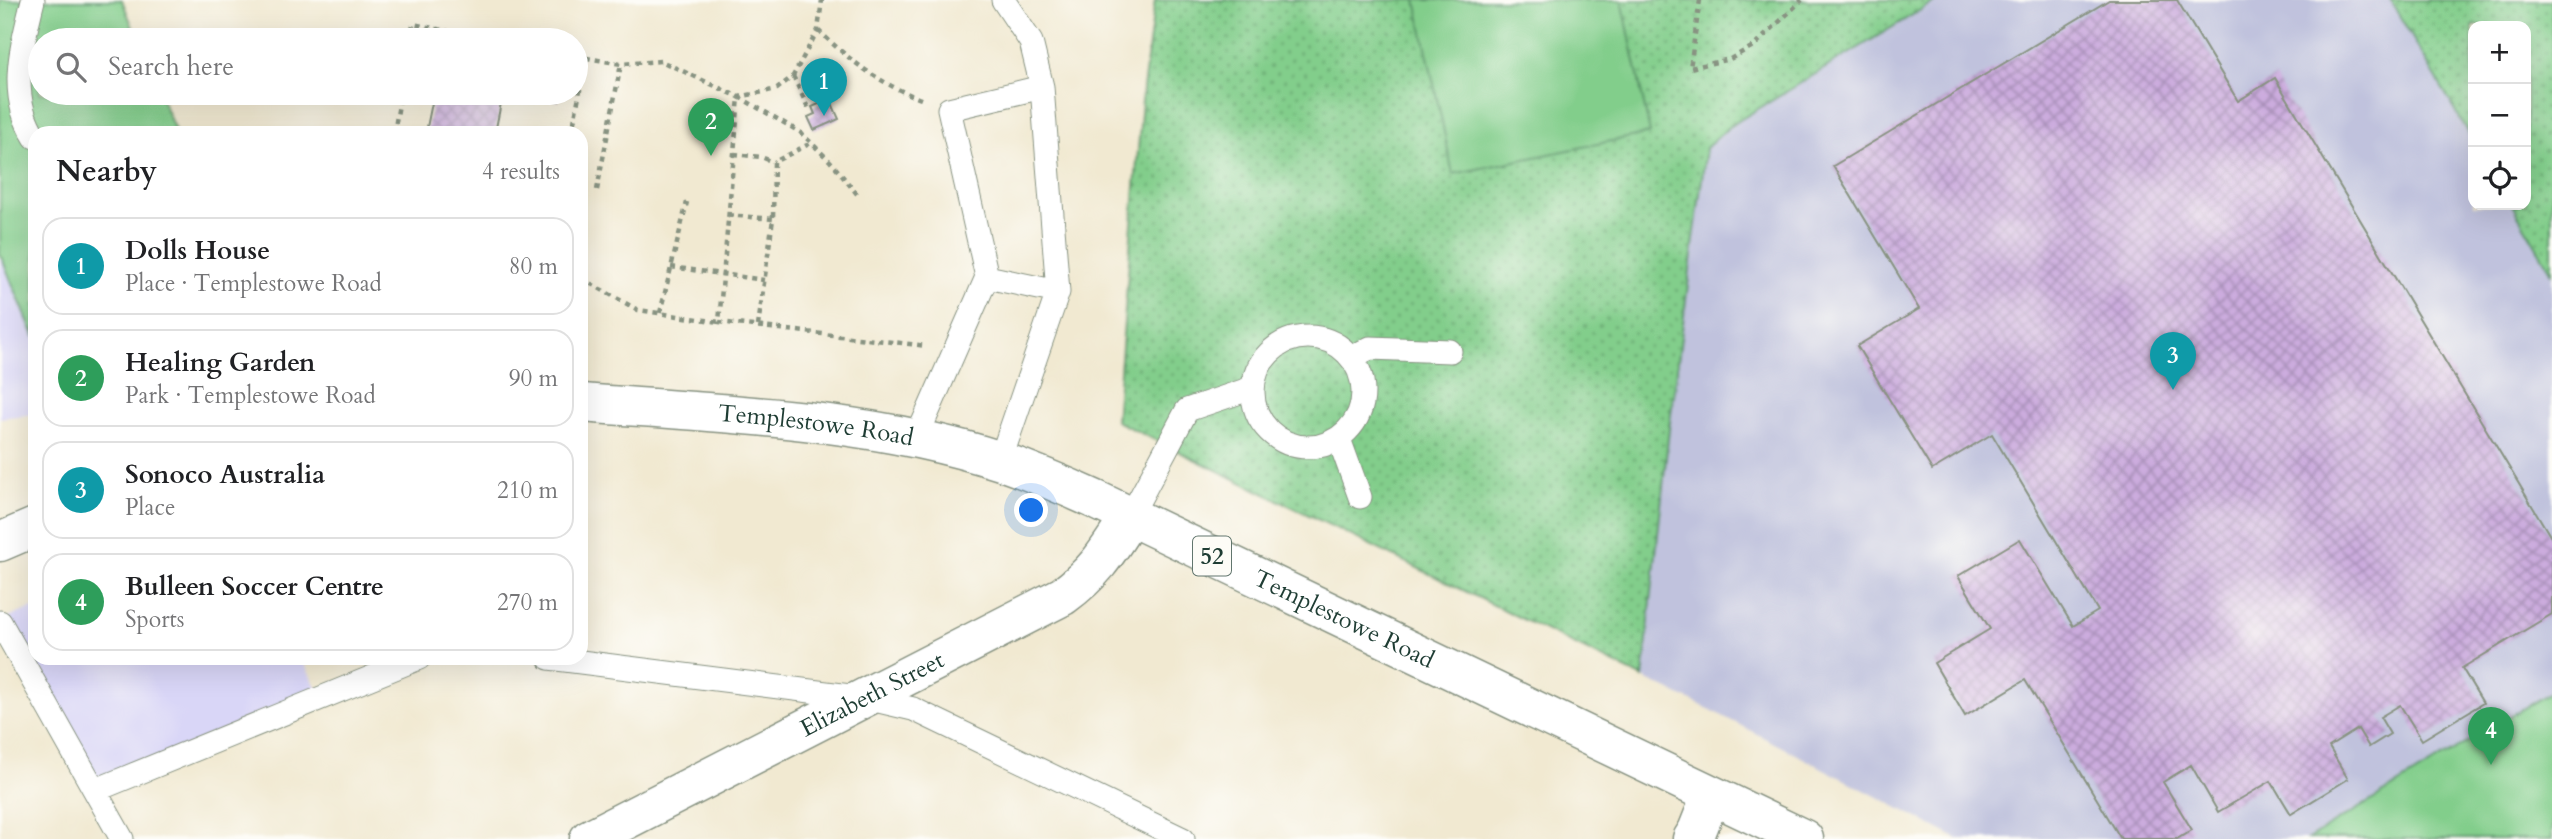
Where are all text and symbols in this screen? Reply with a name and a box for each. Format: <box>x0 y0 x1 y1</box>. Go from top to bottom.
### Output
map controls <box>2468 21 2531 210</box>
button: + <box>2468 21 2531 84</box>
search box <box>28 28 588 105</box>
icon: search <box>52 48 90 86</box>
text: Search here <box>108 49 234 84</box>
pin: 1 <box>801 58 847 116</box>
button: − <box>2468 84 2531 147</box>
pin: 2 <box>688 98 734 156</box>
button: locate <box>2468 147 2531 210</box>
text: Nearby <box>56 151 157 192</box>
text: 4 results <box>482 156 560 187</box>
text: Dolls House <box>125 233 270 268</box>
text: 1 <box>75 251 87 282</box>
text: 80 m <box>509 251 558 282</box>
text: Place · Templestowe Road <box>125 268 382 299</box>
pin: 3 <box>2150 332 2196 390</box>
text: Healing Garden <box>125 345 316 380</box>
text: 2 <box>75 363 87 394</box>
text: 90 m <box>509 363 558 394</box>
text: Park · Templestowe Road <box>125 380 376 411</box>
street label: Templestowe Road <box>717 397 917 455</box>
text: Sonoco Australia <box>125 457 325 492</box>
text: 3 <box>75 475 87 506</box>
text: 210 m <box>497 475 558 506</box>
text: Place <box>125 492 175 523</box>
your location <box>1014 493 1048 527</box>
road number: 52 <box>1193 536 1231 576</box>
street label: Templestowe Road <box>1248 562 1440 677</box>
text: Bulleen Soccer Centre <box>125 569 384 604</box>
text: 4 <box>75 587 87 618</box>
text: 270 m <box>497 587 558 618</box>
text: Sports <box>125 604 185 635</box>
street label: Elizabeth Street <box>795 644 950 745</box>
pin: 4 <box>2468 707 2514 765</box>

